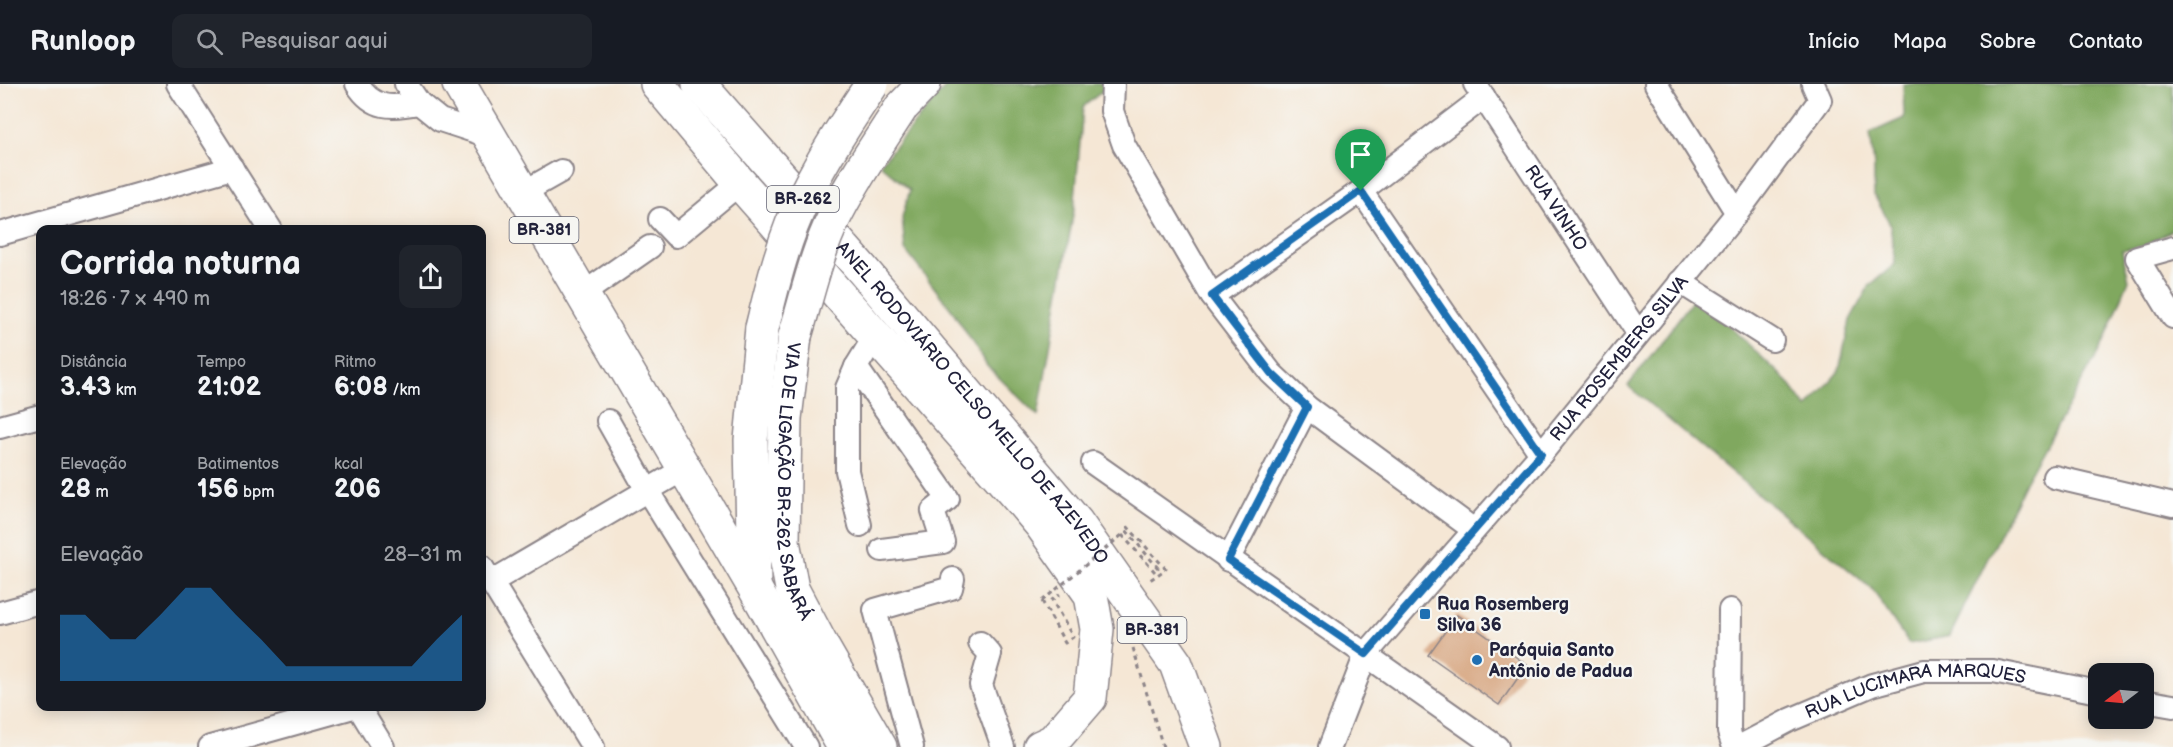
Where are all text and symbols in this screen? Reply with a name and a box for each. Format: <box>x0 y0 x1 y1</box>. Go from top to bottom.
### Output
search box <box>172 14 592 68</box>
text: Runloop <box>30 25 136 58</box>
icon: search <box>193 25 226 58</box>
text: Pesquisar aqui <box>241 28 388 55</box>
text: Início <box>1808 29 1860 54</box>
text: Mapa <box>1893 29 1947 54</box>
text: Sobre <box>1980 29 2036 54</box>
text: Contato <box>2069 29 2143 54</box>
pin <box>1335 129 1386 191</box>
icon: arrive <box>1344 138 1377 171</box>
street label: RUA VINHO <box>1520 161 1592 255</box>
road number: BR-262 <box>767 186 839 212</box>
road number: BR-381 <box>510 217 578 243</box>
street label: ANEL RODOVIÁRIO CELSO MELLO DE AZEVEDO <box>832 237 1113 568</box>
text: Corrida noturna <box>60 244 301 284</box>
button: share <box>399 245 462 308</box>
street label: RUA ROSEMBERG SILVA <box>1545 271 1692 445</box>
text: 18:26 · 7 × 490 m <box>60 287 210 311</box>
street label: VIA DE LIGAÇÃO BR-262 SABARÁ <box>772 341 819 624</box>
text: Distância <box>60 353 127 372</box>
text: Tempo <box>197 353 246 372</box>
text: Ritmo <box>334 353 376 372</box>
text: 3.43 <box>60 372 111 403</box>
text: 21:02 <box>197 372 261 403</box>
text: 6:08 <box>334 372 388 403</box>
text: km <box>111 381 137 400</box>
text: /km <box>388 381 420 400</box>
text: Elevação <box>60 455 127 474</box>
text: Batimentos <box>197 455 279 474</box>
text: kcal <box>334 455 363 474</box>
text: 28 <box>60 474 91 505</box>
text: 156 <box>197 474 239 505</box>
text: 206 <box>334 474 381 505</box>
text: m <box>91 483 109 502</box>
text: bpm <box>239 483 275 502</box>
text: Elevação <box>60 543 143 567</box>
text: 28–31 m <box>383 543 462 567</box>
place label: Rua Rosemberg Silva 36 <box>1437 594 1569 636</box>
marker: Rua Rosemberg Silva 36 <box>1418 607 1432 621</box>
road number: BR-381 <box>1118 617 1186 643</box>
place label: Paróquia Santo Antônio de Padua <box>1488 640 1633 682</box>
marker: Paróquia Santo Antônio de Padua <box>1470 653 1484 667</box>
street label: RUA LUCIMARA MARQUES <box>1802 660 2028 723</box>
north arrow <box>2088 663 2154 729</box>
map controls <box>2088 663 2154 729</box>

